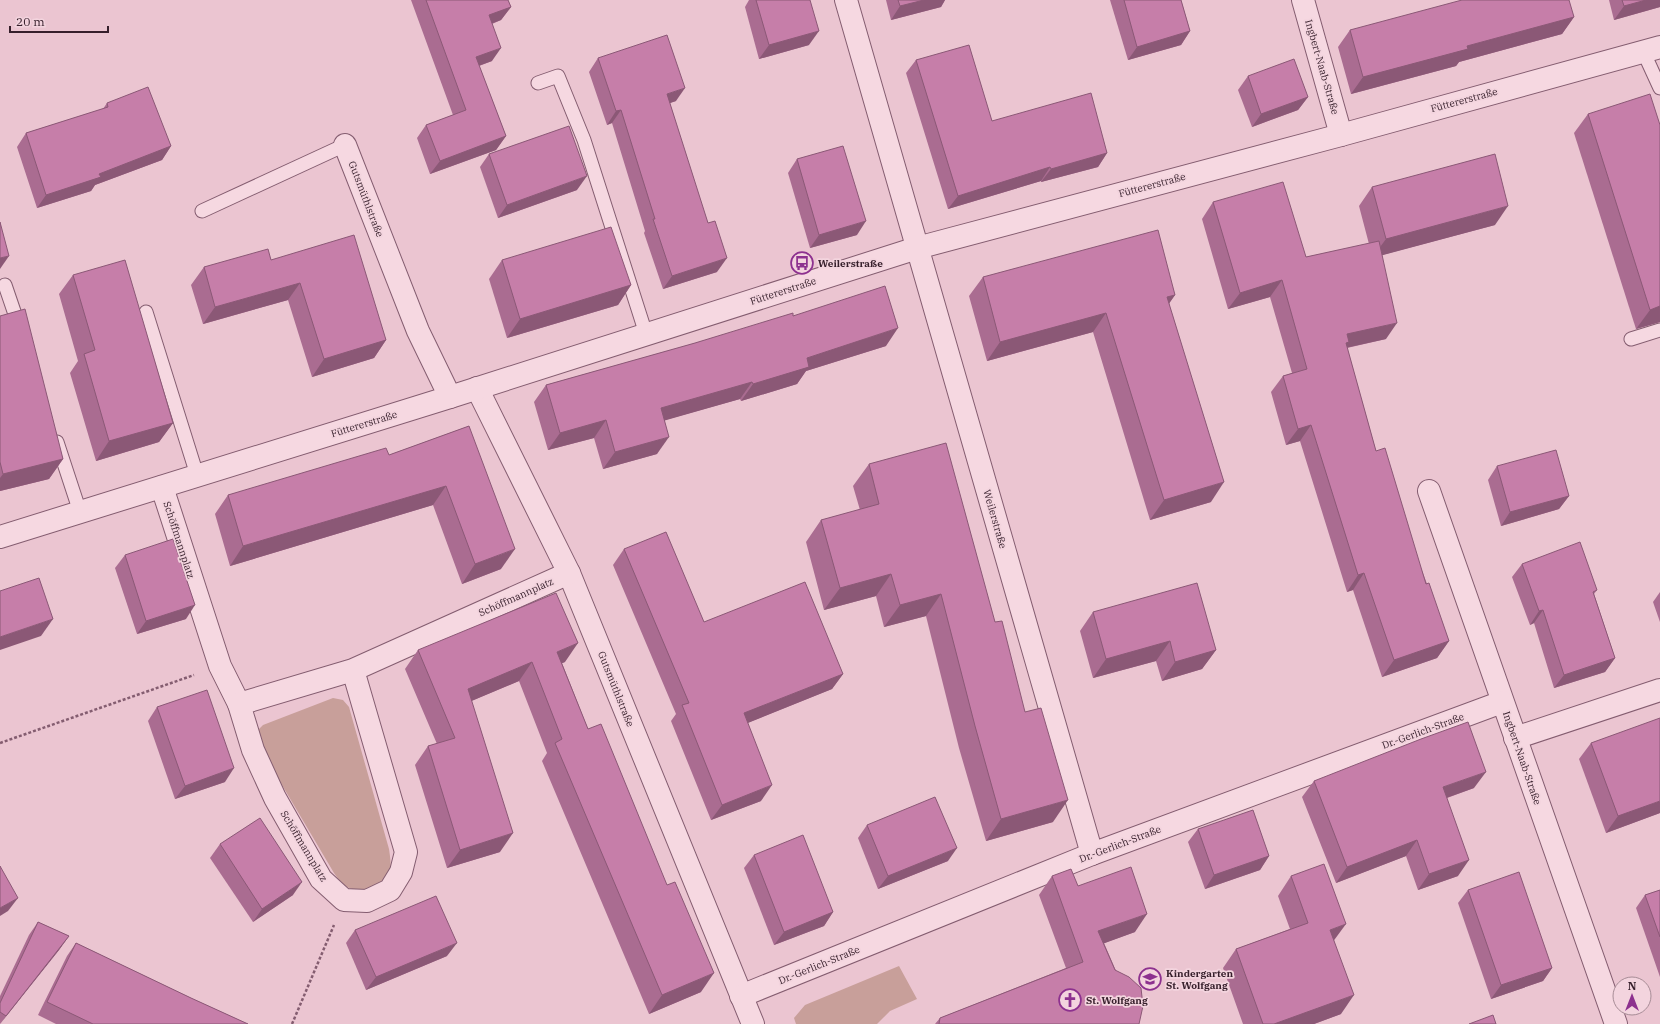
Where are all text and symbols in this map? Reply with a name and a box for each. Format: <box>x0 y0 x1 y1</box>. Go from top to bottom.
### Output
scale bar <box>10 8 108 34</box>
text: 20 m <box>16 14 45 29</box>
street label: Ingbert-Naab-Straße <box>1302 18 1342 116</box>
street label: Füttererstraße <box>1429 85 1499 115</box>
street label: Gutsmüthlstraße <box>346 159 386 239</box>
street label: Füttererstraße <box>1117 170 1187 200</box>
bus stop icon: Weilerstraße <box>789 250 815 276</box>
place label: Weilerstraße <box>818 257 883 270</box>
street label: Füttererstraße <box>748 274 818 308</box>
street label: Füttererstraße <box>329 408 399 440</box>
street label: Weilerstraße <box>980 488 1010 550</box>
street label: Schöffmannplatz <box>160 500 198 580</box>
street label: Schöffmannplatz <box>477 575 555 619</box>
street label: Gutsmüthlstraße <box>595 649 637 729</box>
street label: Dr.-Gerlich-Straße <box>1380 710 1466 752</box>
street label: Ingbert-Naab-Straße <box>1500 710 1544 806</box>
street label: Schöffmannplatz <box>278 808 330 884</box>
street label: Dr.-Gerlich-Straße <box>1077 822 1163 866</box>
street label: Dr.-Gerlich-Straße <box>776 943 862 987</box>
school or university icon: Kindergarten St. Wolfgang <box>1137 966 1163 992</box>
place label: Kindergarten St. Wolfgang <box>1166 967 1233 992</box>
north arrow <box>1612 976 1652 1016</box>
text: N <box>1628 979 1637 993</box>
church icon: St. Wolfgang <box>1057 987 1083 1013</box>
place label: St. Wolfgang <box>1086 994 1148 1007</box>

